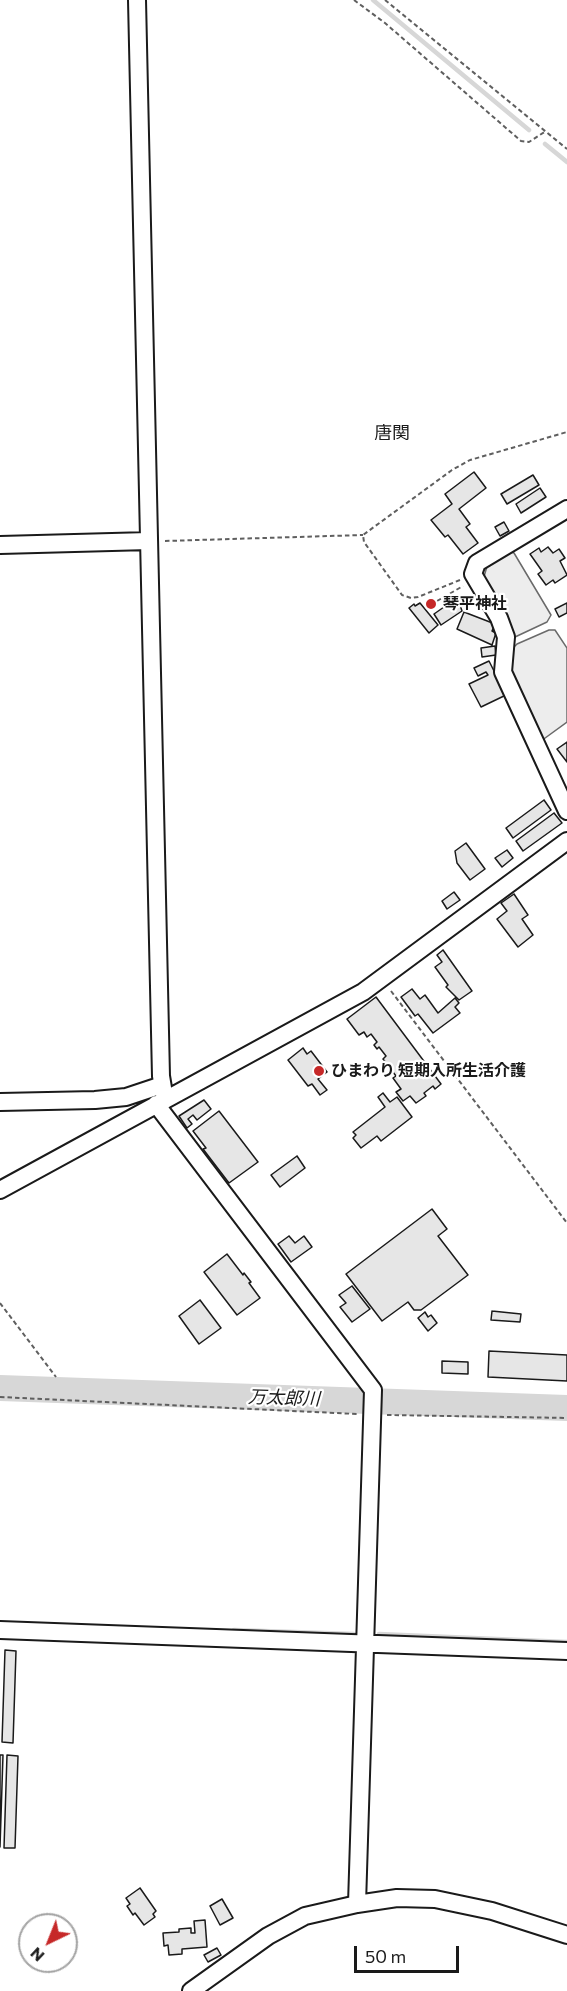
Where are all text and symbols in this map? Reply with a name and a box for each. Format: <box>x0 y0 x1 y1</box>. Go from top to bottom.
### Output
district label: 唐関 <box>374 422 410 444</box>
place label: 琴平神社 <box>443 594 507 614</box>
marker: 琴平神社 <box>424 597 438 611</box>
place label: ひまわり 短期入所生活介護 <box>331 1061 526 1081</box>
marker: ひまわり 短期入所生活介護 <box>312 1064 326 1078</box>
water label: 万太郎川 <box>248 1386 320 1410</box>
north arrow <box>18 1913 78 1973</box>
scale bar <box>357 1934 462 1972</box>
text: N <box>26 1944 48 1966</box>
text: 50 m <box>365 1945 406 1967</box>

